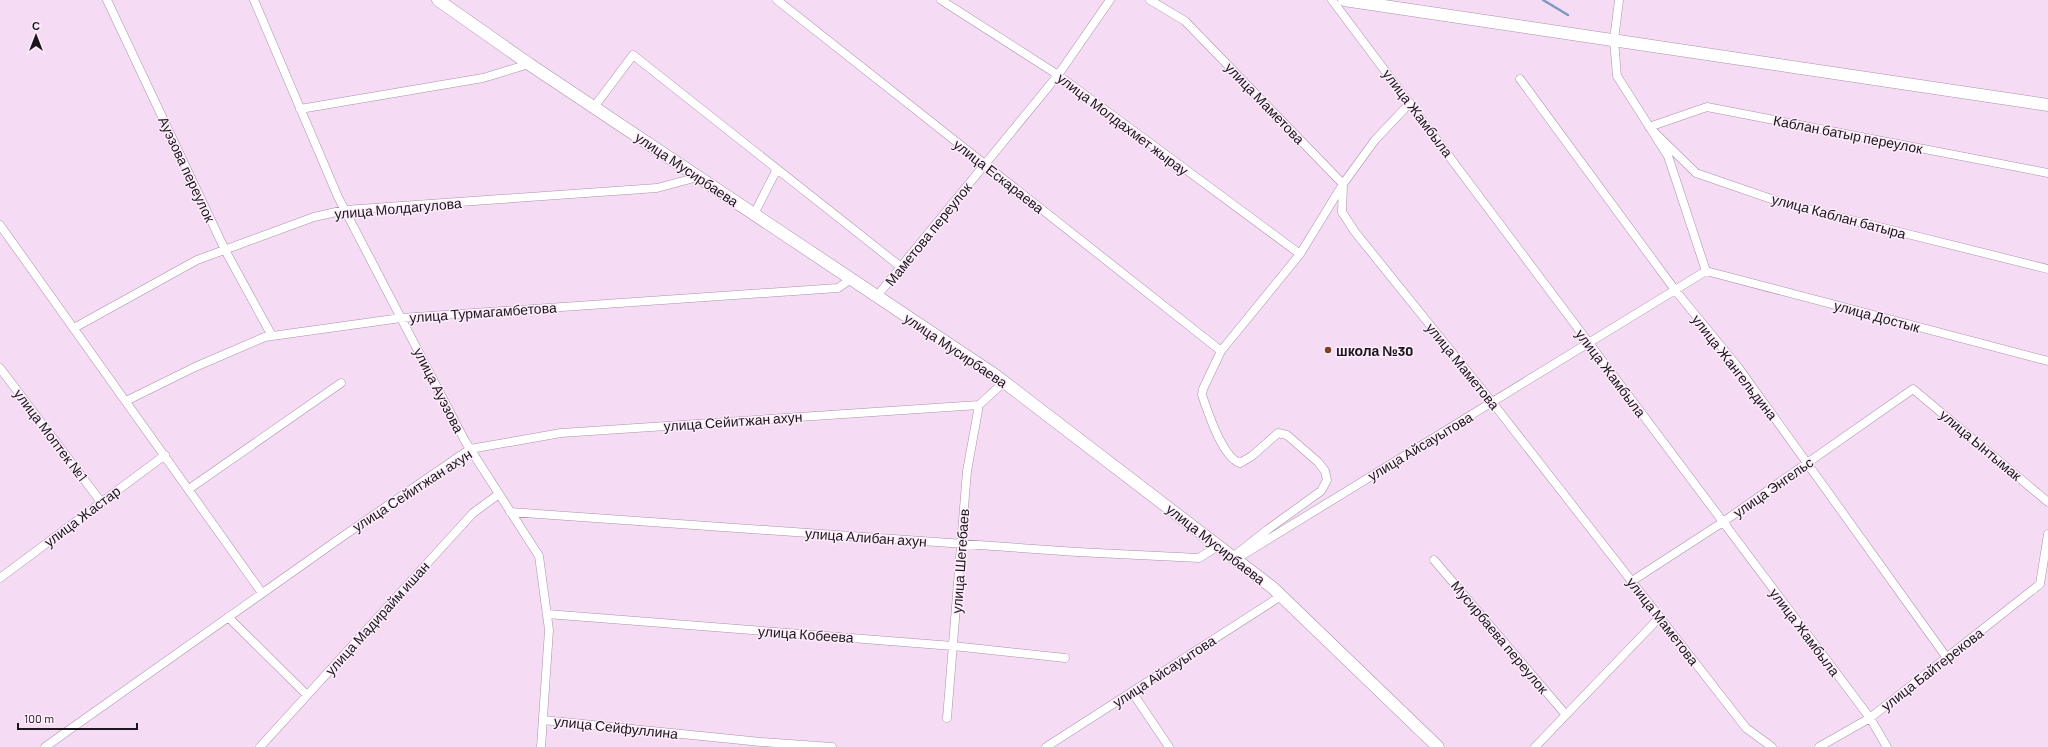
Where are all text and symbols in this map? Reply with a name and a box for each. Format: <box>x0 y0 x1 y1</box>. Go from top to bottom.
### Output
north arrow <box>16 16 56 56</box>
text: С <box>32 19 40 32</box>
street label: улица Маметова <box>1222 59 1308 148</box>
street label: улица Жамбыла <box>1379 66 1457 160</box>
street label: улица Молдахмет жырау <box>1054 69 1192 179</box>
street label: Каблан батыр переулок <box>1772 111 1925 157</box>
street label: Ауэзова переулок <box>155 113 219 225</box>
street label: улица Мусирбаева <box>632 128 742 210</box>
street label: улица Ескараева <box>950 135 1048 217</box>
street label: Маметова переулок <box>881 178 975 289</box>
street label: улица Каблан батыра <box>1770 190 1908 242</box>
street label: улица Молдагулова <box>334 194 463 222</box>
street label: улица Достык <box>1832 296 1923 336</box>
street label: улица Турмагамбетова <box>409 298 557 326</box>
street label: улица Мусирбаева <box>901 309 1011 391</box>
street label: улица Жангельдина <box>1689 311 1782 423</box>
street label: улица Маметова <box>1423 319 1503 413</box>
street label: улица Жамбыла <box>1572 326 1650 420</box>
place label: школа №30 <box>1336 342 1413 359</box>
street label: улица Ауэзова <box>410 345 468 436</box>
marker: школа №30 <box>1323 345 1333 355</box>
street label: улица Моптек №1 <box>11 385 91 485</box>
street label: улица Ынтымак <box>1937 406 2026 485</box>
street label: улица Сейитжан ахун <box>663 408 803 434</box>
street label: улица Айсауытова <box>1365 408 1476 484</box>
street label: улица Сейитжан ахун <box>349 445 475 535</box>
street label: улица Энгельс <box>1730 453 1816 521</box>
street label: улица Жастар <box>41 482 124 550</box>
street label: улица Мусирбаева <box>1163 500 1269 588</box>
street label: улица Шегебаев <box>948 508 972 614</box>
street label: улица Алибан ахун <box>804 524 928 550</box>
street label: улица Мадирайм ишан <box>321 558 433 678</box>
street label: улица Маметова <box>1623 574 1703 669</box>
street label: Мусирбаева переулок <box>1448 577 1553 698</box>
street label: улица Жамбыла <box>1766 585 1844 679</box>
street label: улица Кобеева <box>758 622 855 646</box>
street label: улица Байтерекова <box>1878 624 1987 714</box>
street label: улица Айсауытова <box>1109 631 1219 711</box>
scale bar <box>18 705 137 731</box>
text: 100 m <box>24 711 54 725</box>
street label: улица Сейфуллина <box>553 712 679 742</box>

